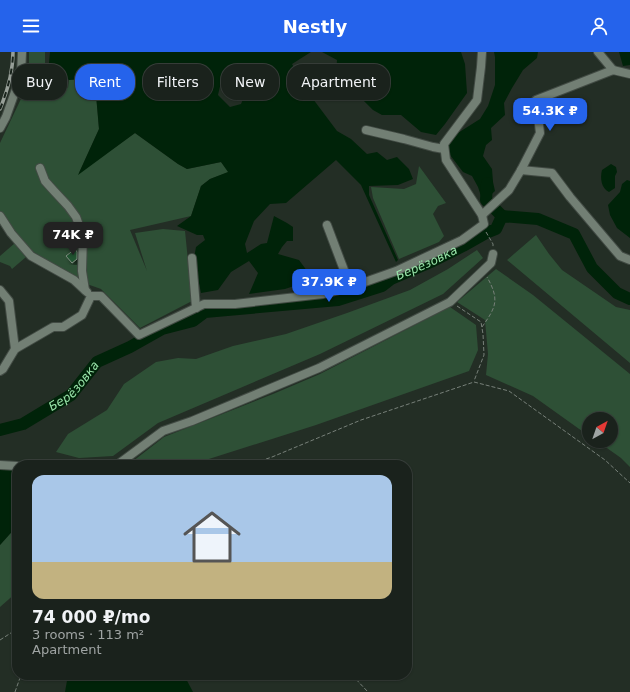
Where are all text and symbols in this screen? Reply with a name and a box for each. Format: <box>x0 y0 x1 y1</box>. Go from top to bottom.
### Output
icon: menu <box>20 15 42 37</box>
icon: person <box>588 15 610 37</box>
text: Nestly <box>283 16 347 37</box>
chip: Buy <box>12 64 67 100</box>
chip: Rent <box>75 64 135 100</box>
chip: Filters <box>143 64 213 100</box>
chip: New <box>221 64 279 100</box>
chip: Apartment <box>287 64 390 100</box>
pin: 54.3K ₽ <box>513 98 587 132</box>
text: 54.3K ₽ <box>522 103 578 118</box>
pin: 74K ₽ <box>45 222 101 256</box>
text: 74K ₽ <box>52 227 94 242</box>
water label: Берёзовка <box>394 243 460 283</box>
pin: 37.9K ₽ <box>292 269 366 303</box>
text: 37.9K ₽ <box>301 274 357 289</box>
water label: Берёзовка <box>46 358 102 414</box>
north arrow <box>582 412 618 448</box>
map controls <box>582 412 618 448</box>
icon: home <box>176 501 248 573</box>
text: 74 000 ₽/mo <box>32 607 150 627</box>
text: 3 rooms · 113 m² <box>32 627 144 642</box>
text: Apartment <box>32 642 102 657</box>

